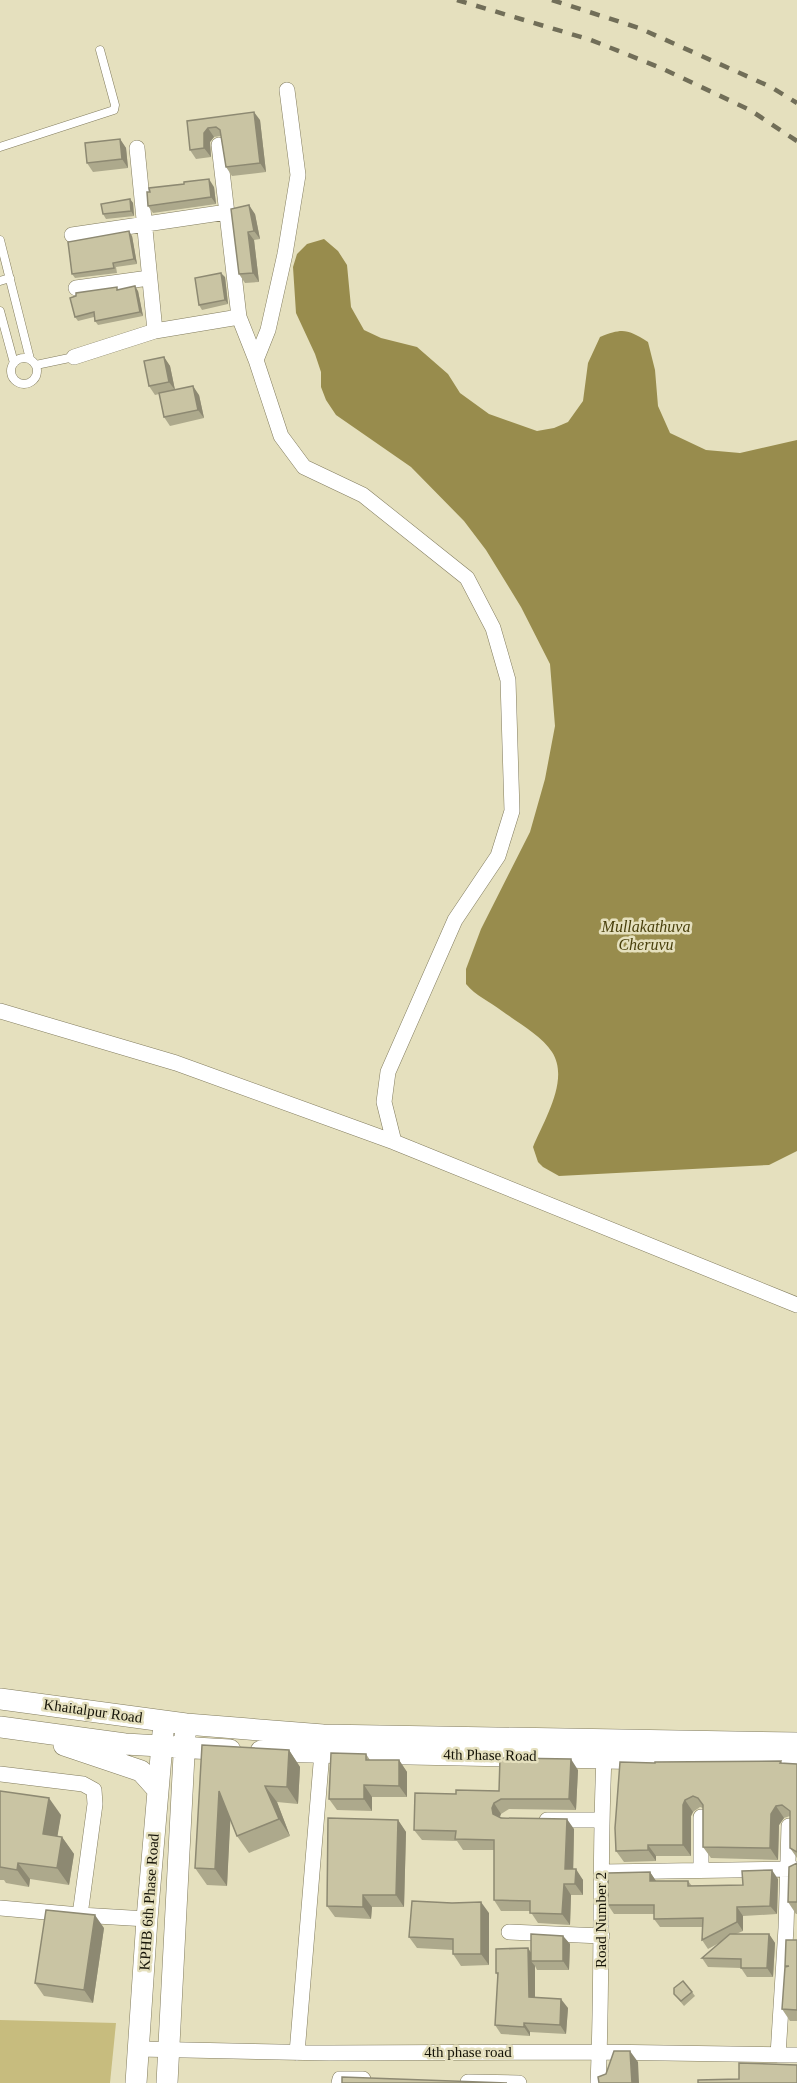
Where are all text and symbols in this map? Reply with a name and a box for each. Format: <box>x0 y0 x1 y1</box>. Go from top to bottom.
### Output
water label: Mullakathuva Cheruvu <box>601 918 690 953</box>
street label: Khaitalpur Road <box>43 1696 144 1726</box>
street label: 4th Phase Road <box>443 1746 537 1764</box>
street label: KPHB 6th Phase Road <box>136 1833 162 1971</box>
street label: Road Number 2 <box>593 1872 609 1968</box>
street label: 4th phase road <box>424 2044 512 2060</box>

